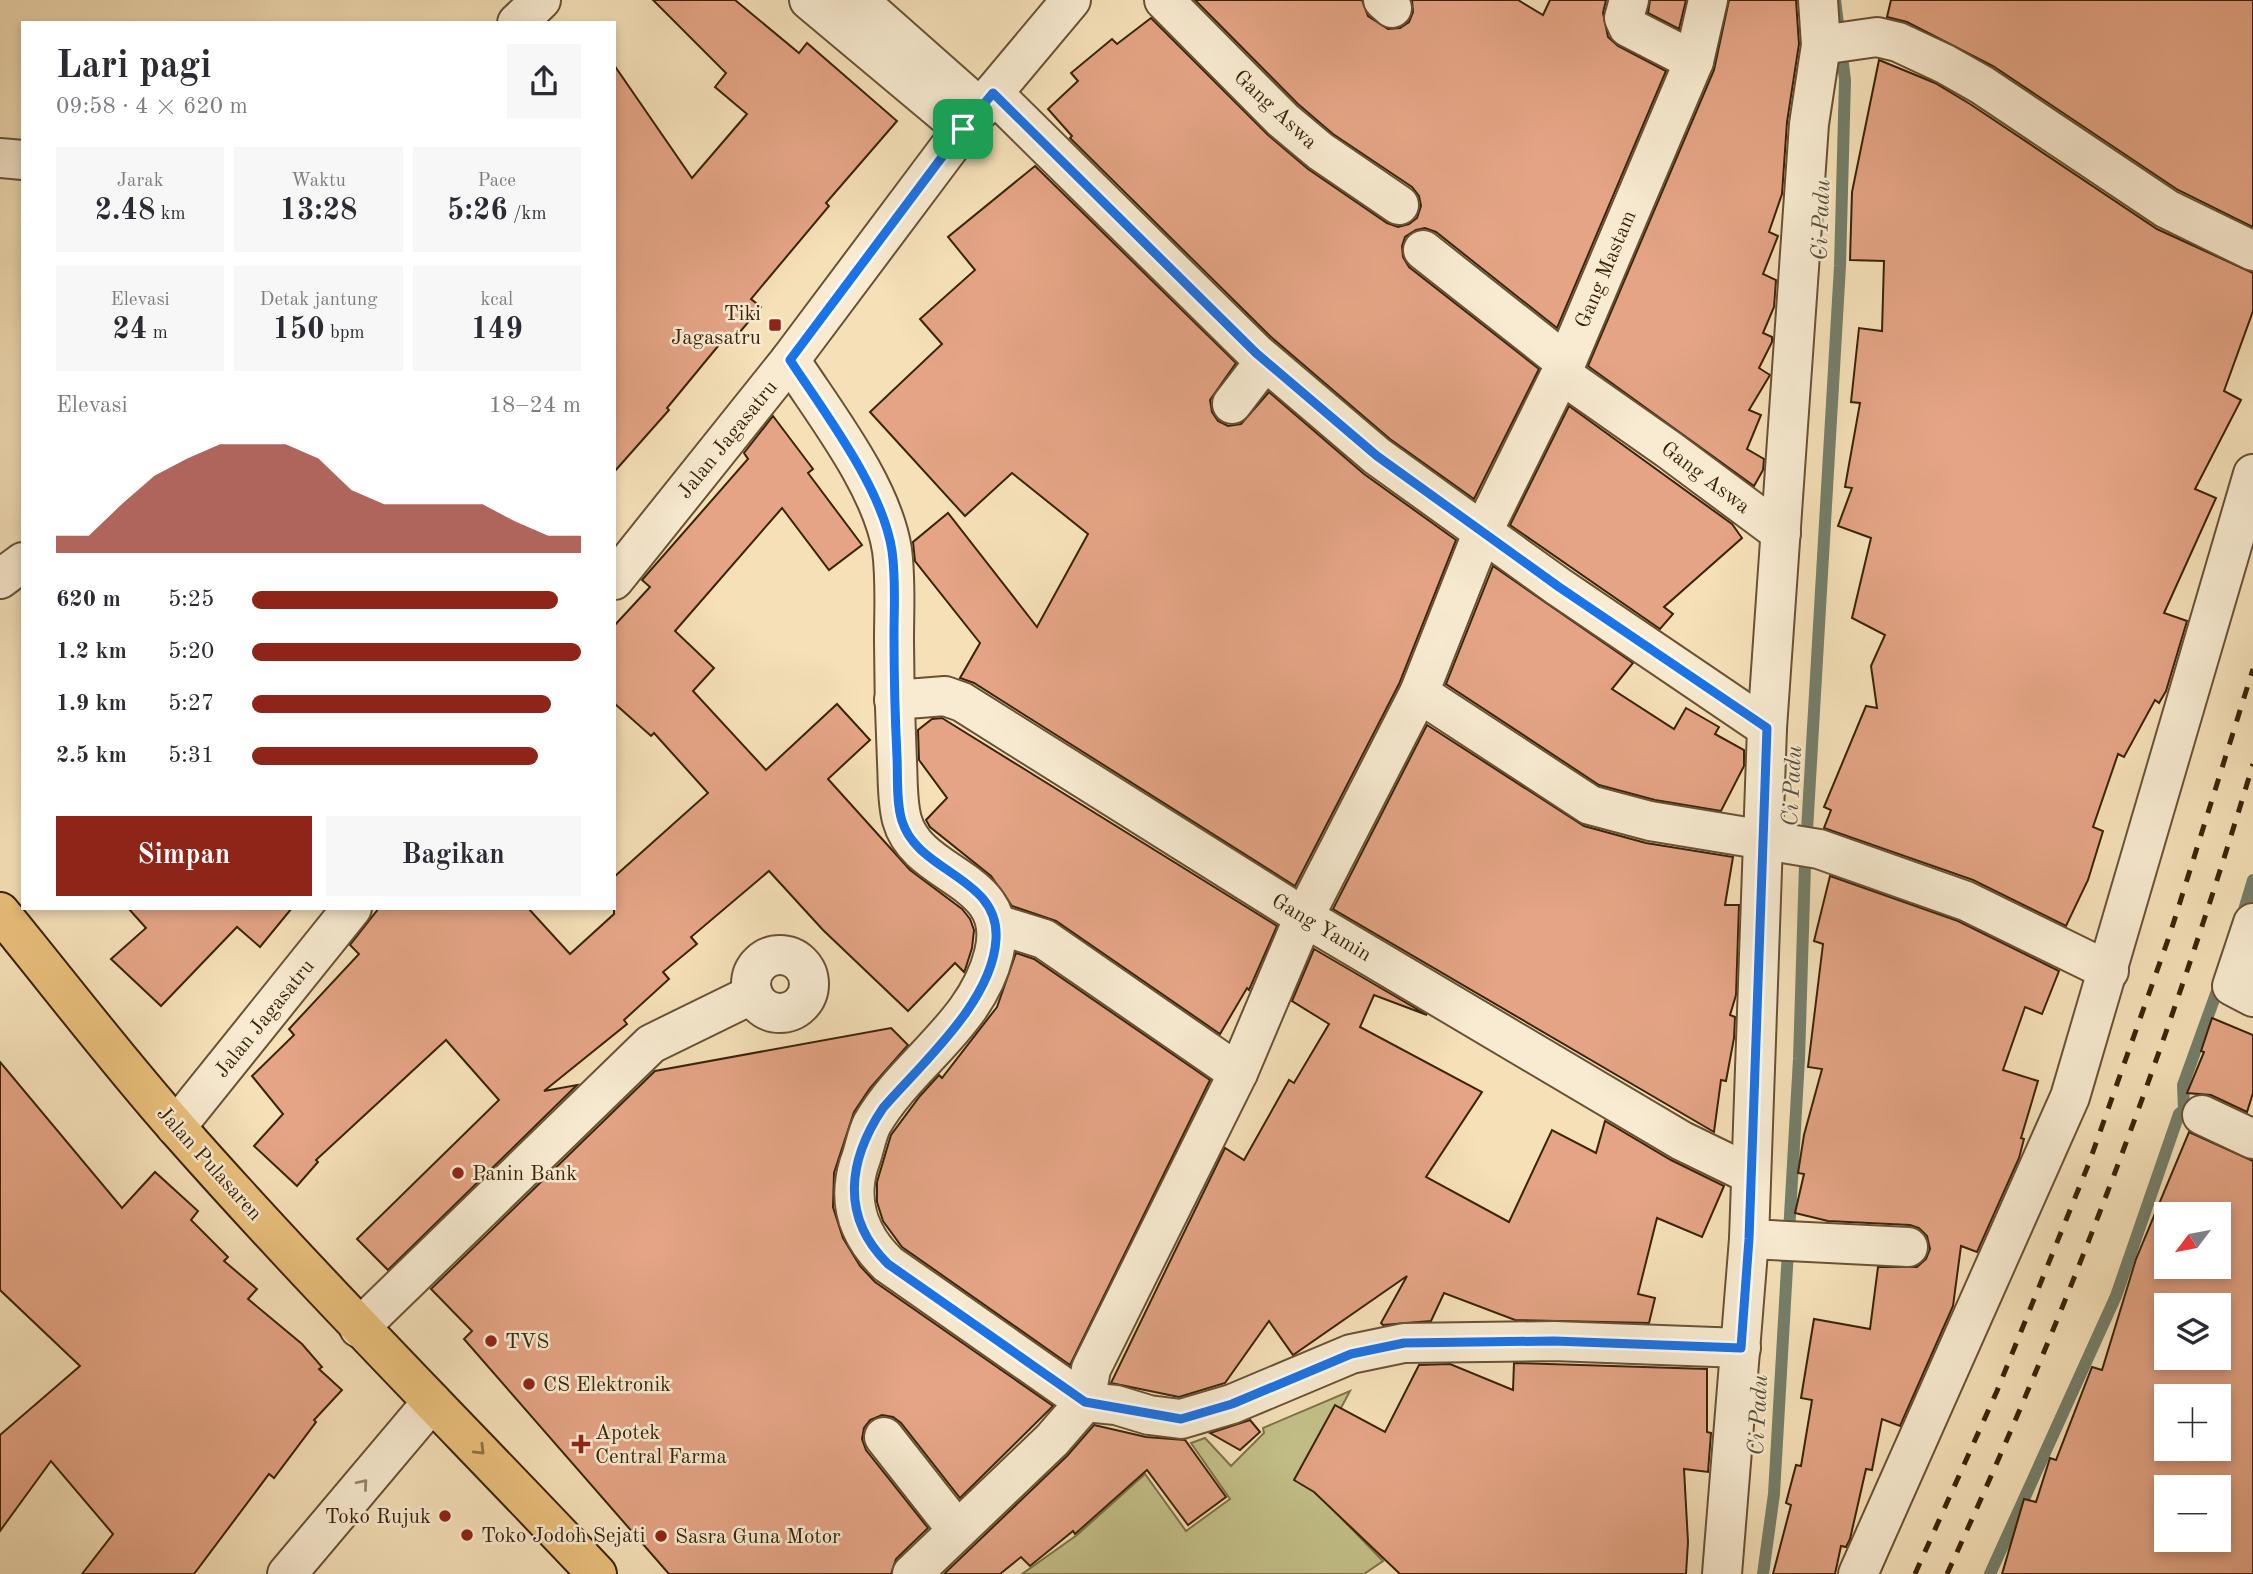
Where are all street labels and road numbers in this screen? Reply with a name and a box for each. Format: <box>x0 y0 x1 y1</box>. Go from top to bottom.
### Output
street label: Gang Aswa <box>1229 67 1321 154</box>
street label: Gang Mastam <box>1572 208 1641 331</box>
street label: Jalan Jagasatru <box>674 377 782 503</box>
street label: Gang Aswa <box>1657 438 1753 518</box>
street label: Gang Yamin <box>1268 890 1375 966</box>
street label: Jalan Jagasatru <box>211 956 319 1082</box>
street label: Jalan Pulasaren <box>152 1103 265 1225</box>

